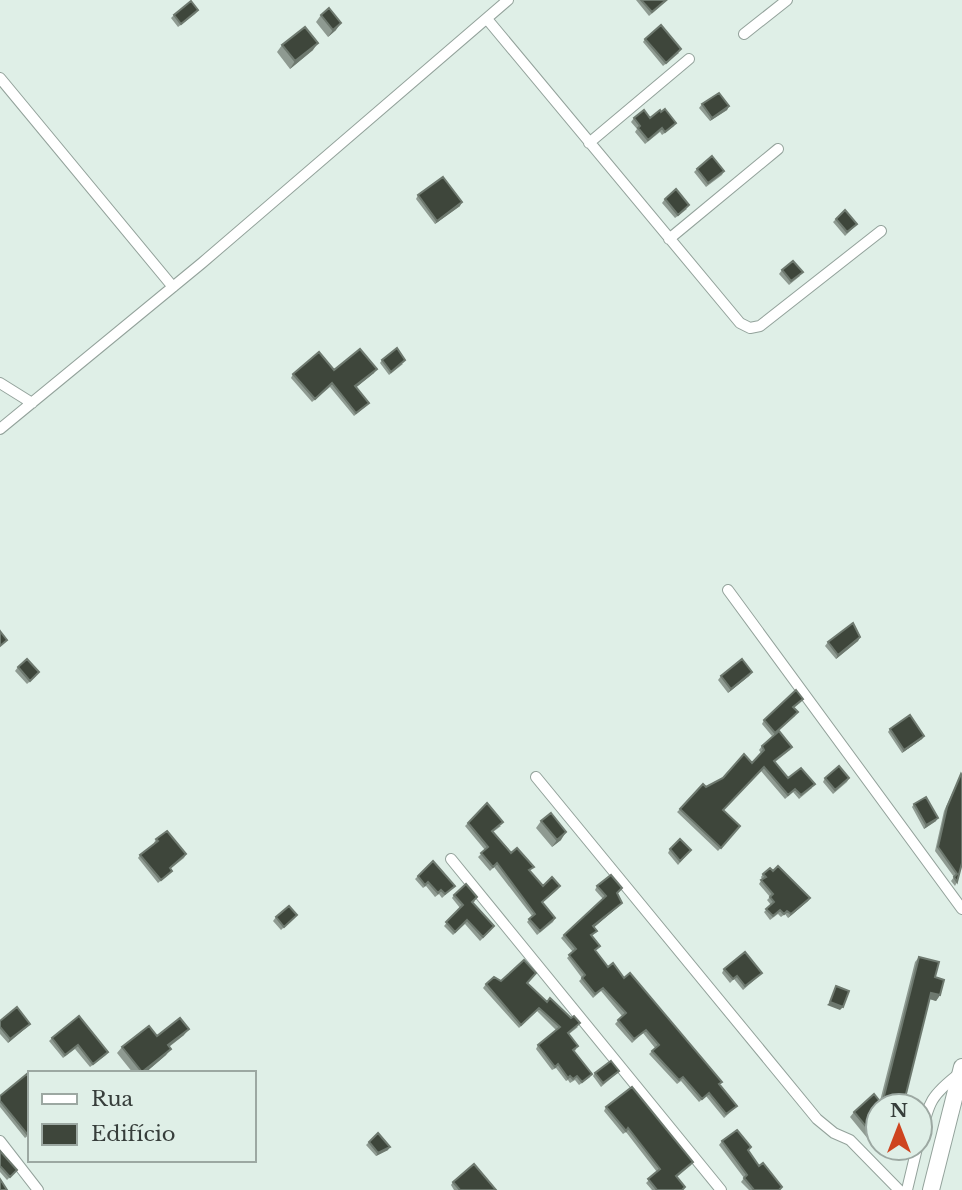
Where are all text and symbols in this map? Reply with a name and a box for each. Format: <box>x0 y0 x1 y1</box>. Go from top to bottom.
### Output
legend <box>28 1071 256 1162</box>
text: Rua <box>91 1086 134 1112</box>
north arrow <box>864 1092 934 1162</box>
text: N <box>890 1099 908 1122</box>
text: Edifício <box>91 1121 176 1147</box>

